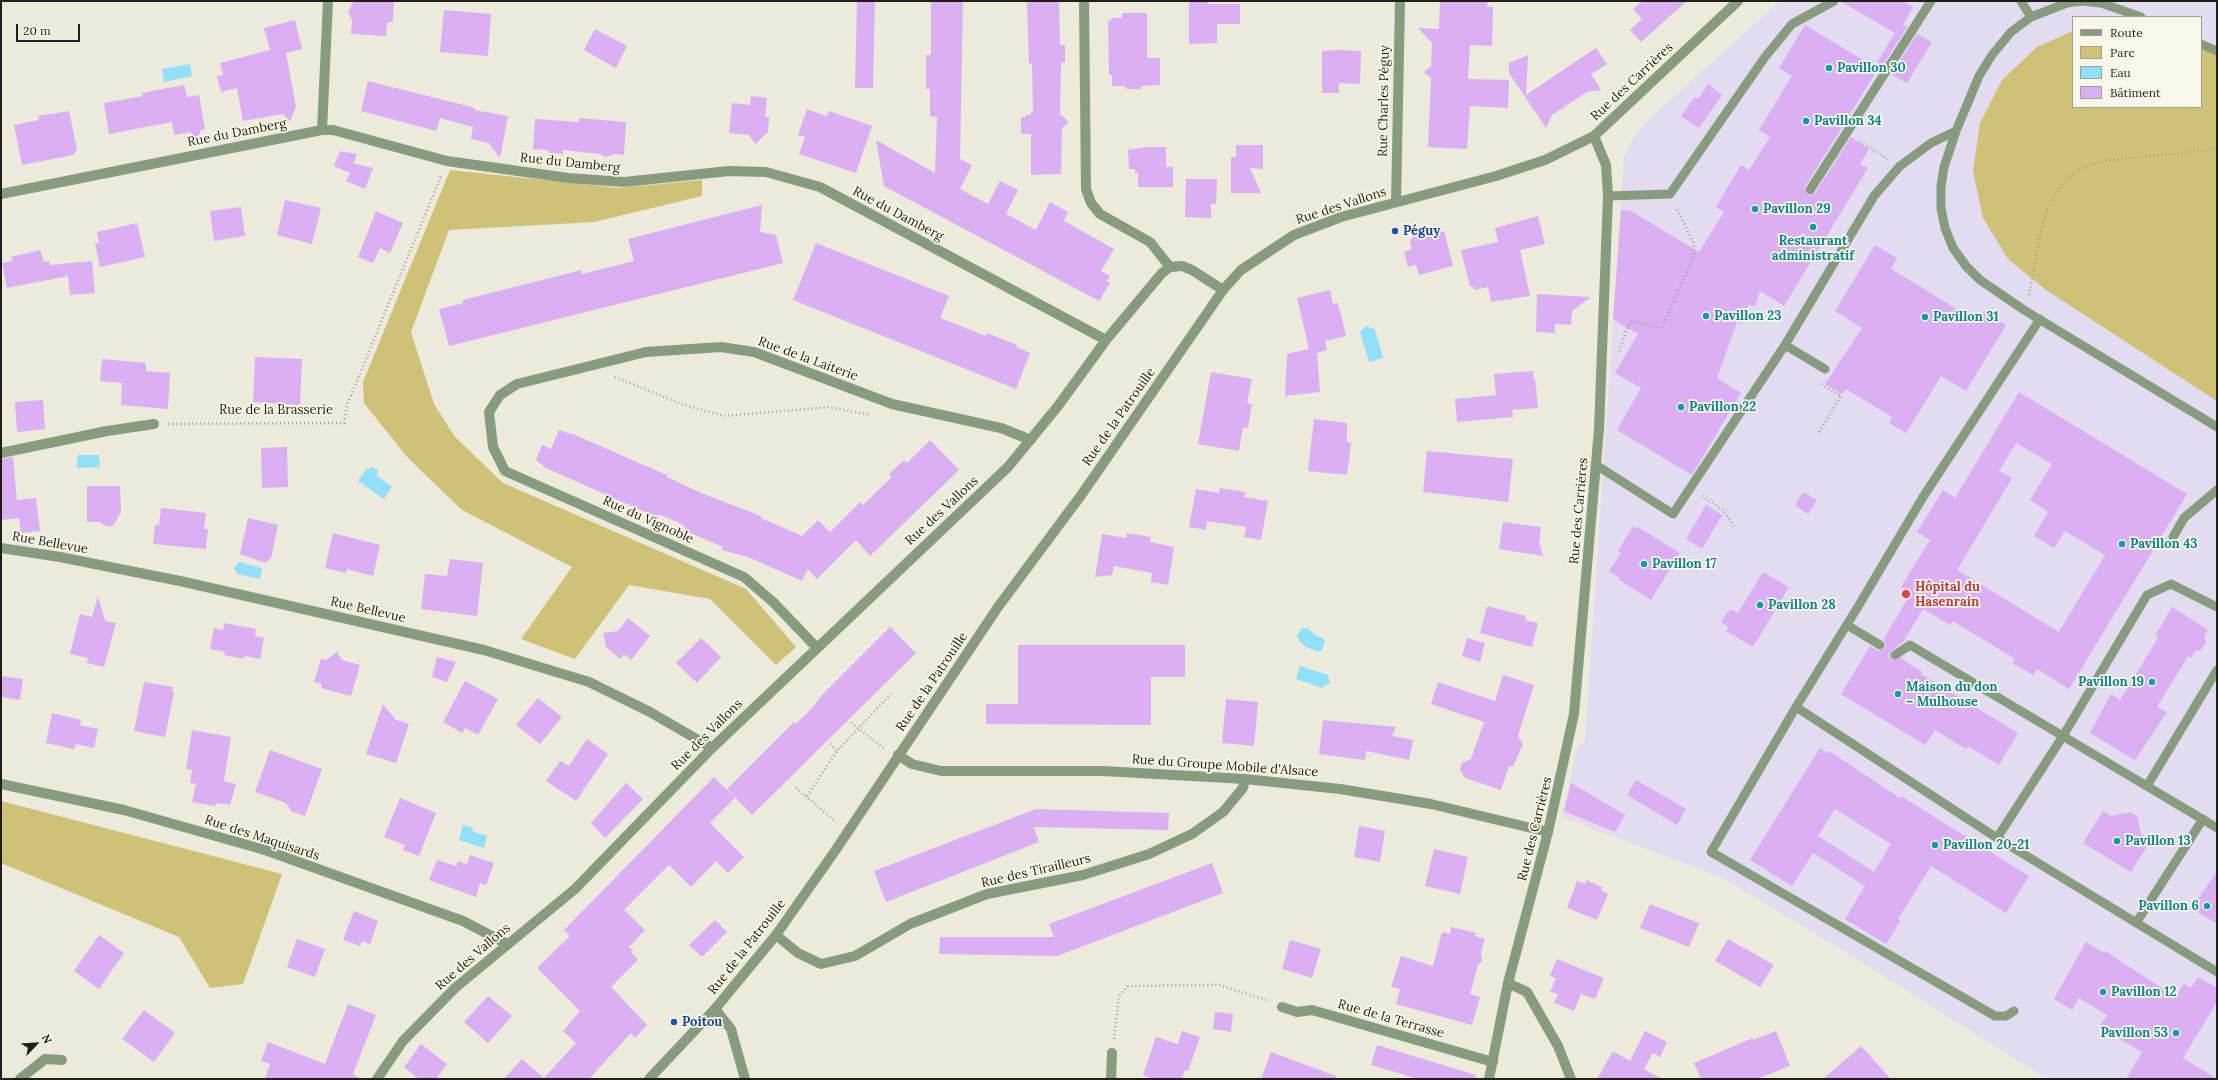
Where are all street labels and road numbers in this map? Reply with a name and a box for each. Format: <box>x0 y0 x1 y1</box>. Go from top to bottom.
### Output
street label: Rue des Carrières <box>1588 40 1676 124</box>
street label: Rue Charles Péguy <box>1375 45 1393 157</box>
street label: Rue du Damberg <box>186 116 288 150</box>
street label: Rue du Damberg <box>519 150 621 176</box>
street label: Rue du Damberg <box>850 183 946 245</box>
street label: Rue des Vallons <box>1294 184 1388 228</box>
street label: Rue de la Laiterie <box>756 334 860 384</box>
street label: Rue de la Patrouille <box>1079 365 1159 469</box>
street label: Rue de la Brasserie <box>219 402 333 418</box>
street label: Rue des Carrières <box>1567 457 1591 565</box>
street label: Rue des Vallons <box>902 473 982 549</box>
street label: Rue du Vignoble <box>600 493 696 547</box>
street label: Rue Bellevue <box>11 529 89 557</box>
street label: Rue Bellevue <box>329 594 407 626</box>
street label: Rue de la Patrouille <box>893 629 971 735</box>
street label: Rue des Vallons <box>668 696 746 774</box>
street label: Rue du Groupe Mobile d'Alsace <box>1131 752 1319 780</box>
street label: Rue des Carrières <box>1514 775 1556 883</box>
street label: Rue des Maquisards <box>202 812 322 864</box>
street label: Rue des Tirailleurs <box>980 851 1092 891</box>
street label: Rue de la Patrouille <box>705 896 789 998</box>
street label: Rue des Vallons <box>432 920 514 994</box>
street label: Rue de la Terrasse <box>1336 996 1446 1042</box>

